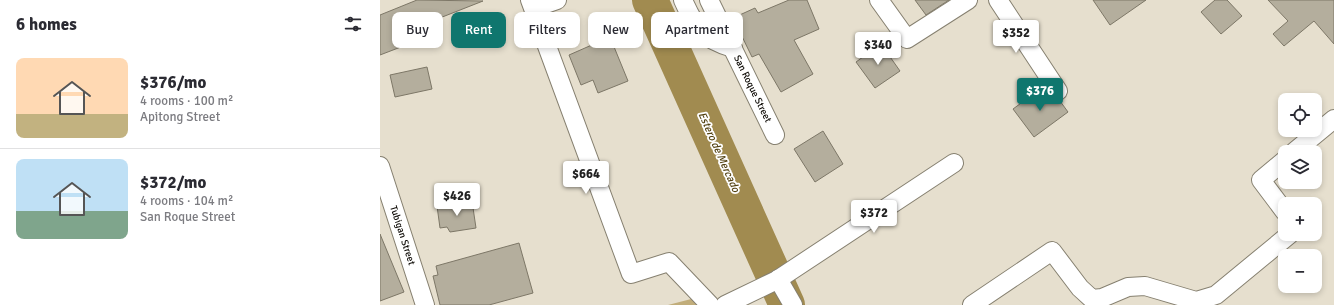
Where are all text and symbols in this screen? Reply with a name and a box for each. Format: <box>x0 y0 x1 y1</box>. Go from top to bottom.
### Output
chip: Buy <box>392 12 443 48</box>
chip: Rent <box>451 12 506 48</box>
chip: Filters <box>514 12 580 48</box>
chip: New <box>588 12 643 48</box>
chip: Apartment <box>651 12 743 48</box>
icon: filters <box>342 13 364 35</box>
text: 6 homes <box>16 14 77 35</box>
pin: $352 <box>992 20 1040 54</box>
text: $352 <box>1002 25 1030 41</box>
pin: $340 <box>854 32 902 66</box>
text: $340 <box>864 37 892 53</box>
street label: San Roque Street <box>731 53 774 125</box>
text: $376/mo <box>140 72 206 93</box>
icon: home <box>48 74 96 122</box>
pin: $376 <box>1016 78 1064 112</box>
text: $376 <box>1026 83 1054 99</box>
text: 4 rooms · 100 m² <box>140 93 233 109</box>
map controls <box>1278 93 1322 293</box>
button: locate <box>1278 93 1322 137</box>
text: Apitong Street <box>140 109 220 125</box>
water label: Estero de Mercado <box>695 110 743 195</box>
button: layers <box>1278 145 1322 189</box>
pin: $664 <box>562 161 610 195</box>
text: $664 <box>572 166 600 182</box>
text: $372/mo <box>140 172 206 193</box>
icon: home <box>48 175 96 223</box>
pin: $426 <box>433 183 481 217</box>
text: $426 <box>443 188 471 204</box>
text: 4 rooms · 104 m² <box>140 193 233 209</box>
button: + <box>1278 197 1322 241</box>
pin: $372 <box>850 200 898 234</box>
street label: Tubigan Street <box>387 204 418 267</box>
text: $372 <box>860 205 888 221</box>
text: San Roque Street <box>140 209 235 225</box>
button: − <box>1278 249 1322 293</box>

